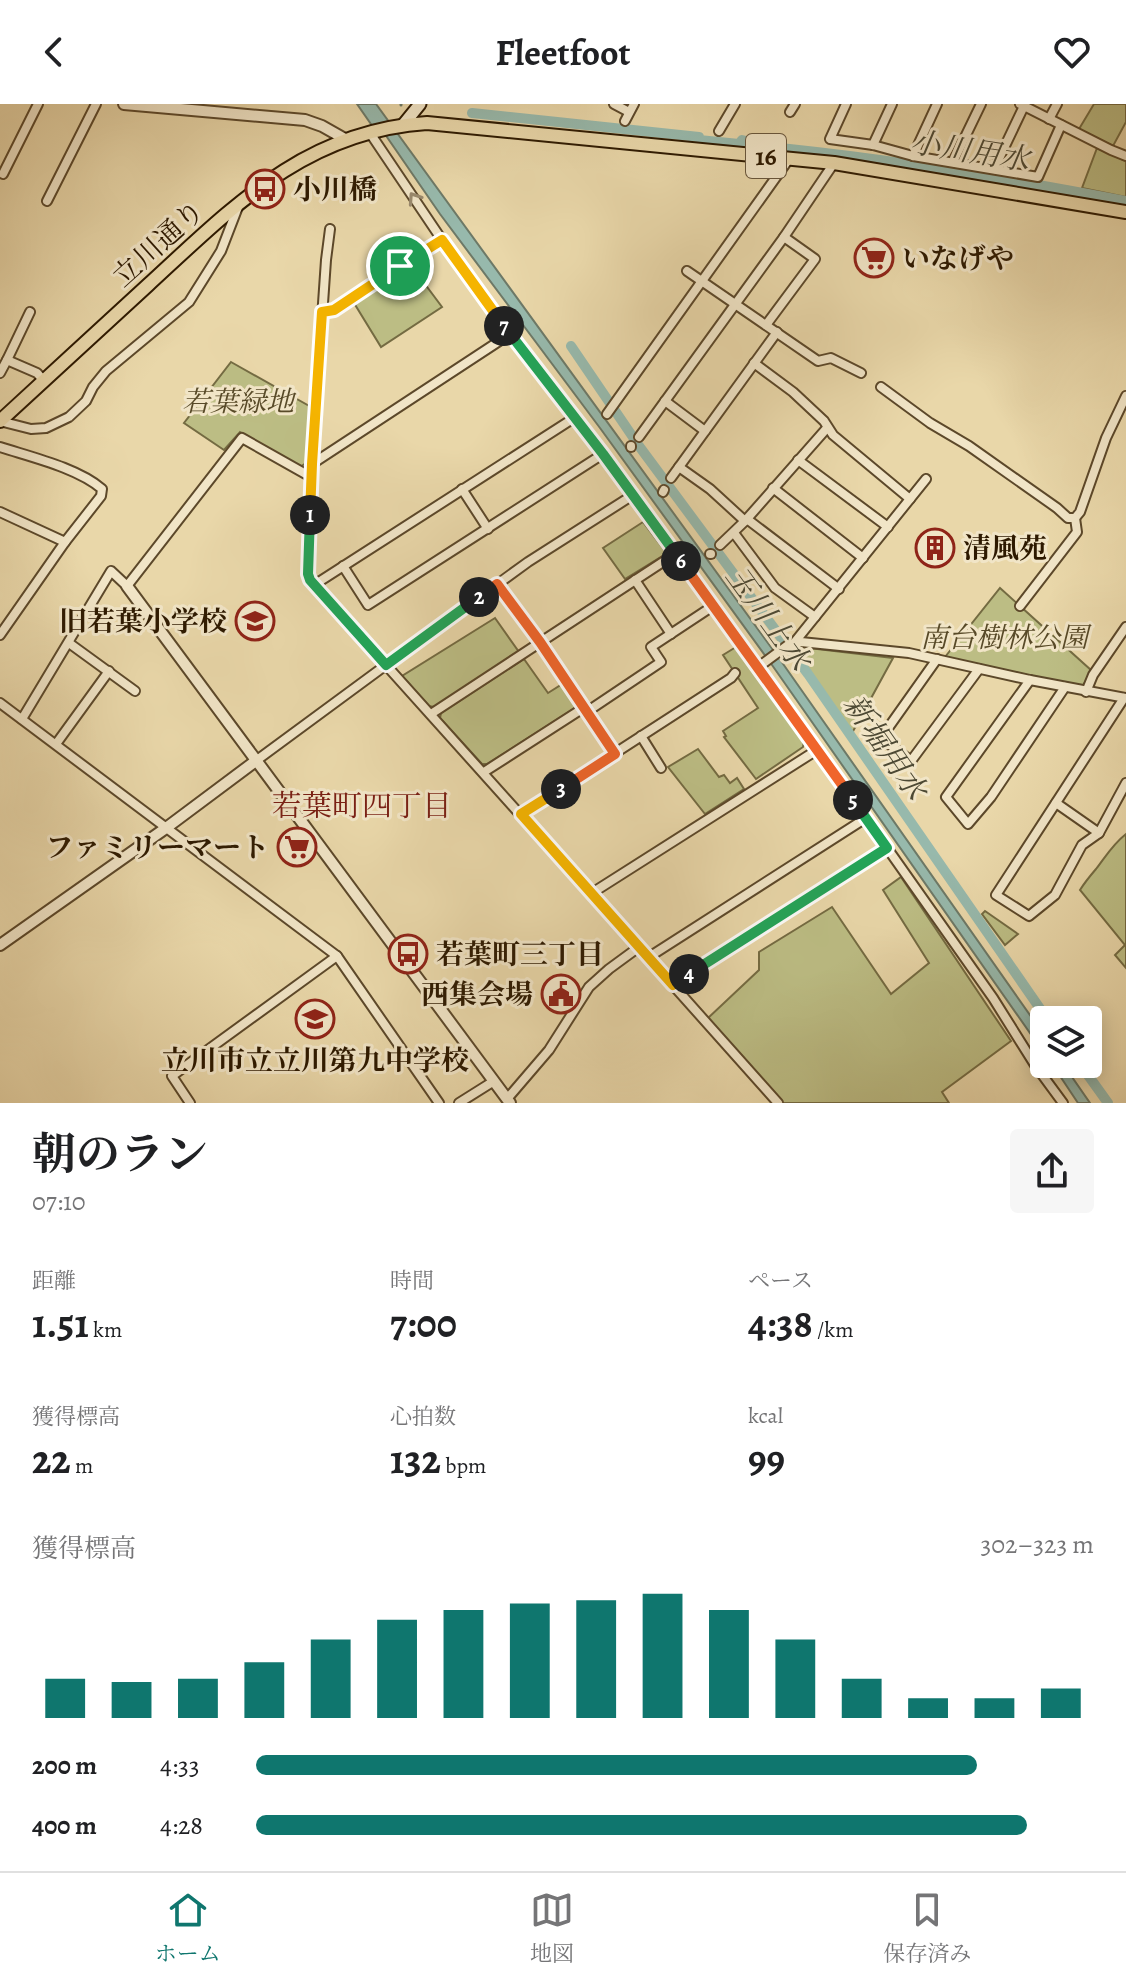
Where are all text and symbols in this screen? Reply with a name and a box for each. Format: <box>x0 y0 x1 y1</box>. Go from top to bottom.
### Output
text: Fleetfoot <box>495 28 631 77</box>
icon: back <box>32 30 76 74</box>
icon: heart <box>1050 30 1094 74</box>
water label: 小川用水 <box>908 122 1035 181</box>
road number: 16 <box>746 134 786 178</box>
bus stop icon: 小川橋 <box>244 168 286 210</box>
place label: 小川橋 <box>293 171 377 209</box>
street label: 立川通り <box>104 192 213 295</box>
one-way arrow <box>409 193 424 207</box>
pin <box>366 232 434 300</box>
supermarket icon: いなげや <box>853 237 895 279</box>
place label: いなげや <box>902 240 1014 278</box>
icon: arrive <box>378 244 422 288</box>
pin: 7 <box>484 306 524 346</box>
text: 7 <box>499 311 509 341</box>
park label: 若葉緑地 <box>182 383 297 421</box>
pin: 1 <box>290 495 330 535</box>
text: 1 <box>306 500 314 530</box>
building icon: 清風苑 <box>914 527 956 569</box>
place label: 清風苑 <box>963 530 1047 568</box>
pin: 6 <box>661 541 701 581</box>
text: 6 <box>676 546 686 576</box>
water label: 玉川上水 <box>717 558 821 681</box>
pin: 2 <box>459 577 499 617</box>
text: 2 <box>474 582 484 612</box>
school or university icon: 旧若葉小学校 <box>234 600 276 642</box>
place label: 旧若葉小学校 <box>59 603 227 641</box>
park label: 南台樹林公園 <box>920 619 1092 657</box>
water label: 新堀用水 <box>834 686 938 810</box>
pin: 3 <box>541 769 581 809</box>
text: 3 <box>556 774 566 804</box>
pin: 5 <box>833 780 873 820</box>
text: 5 <box>848 785 858 815</box>
district label: 若葉町四丁目 <box>272 786 452 826</box>
supermarket icon: ファミリーマート <box>276 826 318 868</box>
place label: ファミリーマート <box>46 829 269 867</box>
bus stop icon: 若葉町三丁目 <box>387 933 429 975</box>
place label: 若葉町三丁目 <box>436 936 604 974</box>
pin: 4 <box>669 954 709 994</box>
text: 4 <box>684 959 694 989</box>
public building icon: 西集会場 <box>540 973 582 1015</box>
place label: 西集会場 <box>421 976 533 1014</box>
school or university icon: 立川市立立川第九中学校 <box>294 998 336 1040</box>
map controls <box>1030 1006 1102 1078</box>
button: layers <box>1030 1006 1102 1078</box>
place label: 立川市立立川第九中学校 <box>161 1042 469 1080</box>
text: 朝のラン <box>32 1124 208 1184</box>
button: share <box>1010 1129 1094 1213</box>
text: 07:10 <box>32 1184 86 1219</box>
text: 距離 <box>32 1266 76 1296</box>
text: 時間 <box>390 1266 434 1296</box>
text: ペース <box>748 1266 813 1296</box>
text: 1.51 <box>32 1296 89 1351</box>
text: 7:00 <box>390 1296 457 1351</box>
text: 4:38 <box>748 1296 813 1351</box>
text: km <box>89 1315 122 1345</box>
text: /km <box>813 1315 854 1345</box>
text: kcal <box>748 1401 783 1431</box>
text: 獲得標高 <box>32 1402 120 1432</box>
text: 心拍数 <box>390 1402 456 1432</box>
text: 99 <box>748 1431 785 1486</box>
text: 22 <box>32 1432 71 1487</box>
text: 132 <box>390 1432 441 1487</box>
text: m <box>71 1451 93 1481</box>
text: bpm <box>441 1451 486 1481</box>
text: 302–323 m <box>980 1527 1094 1562</box>
text: 獲得標高 <box>32 1531 136 1566</box>
text: 200 m <box>32 1748 97 1783</box>
text: 4:33 <box>160 1748 200 1783</box>
text: 400 m <box>32 1808 97 1843</box>
text: 4:28 <box>160 1808 203 1843</box>
tab: ホーム <box>155 1888 221 1969</box>
tab: 地図 <box>530 1888 574 1969</box>
tab: 保存済み <box>883 1888 971 1969</box>

